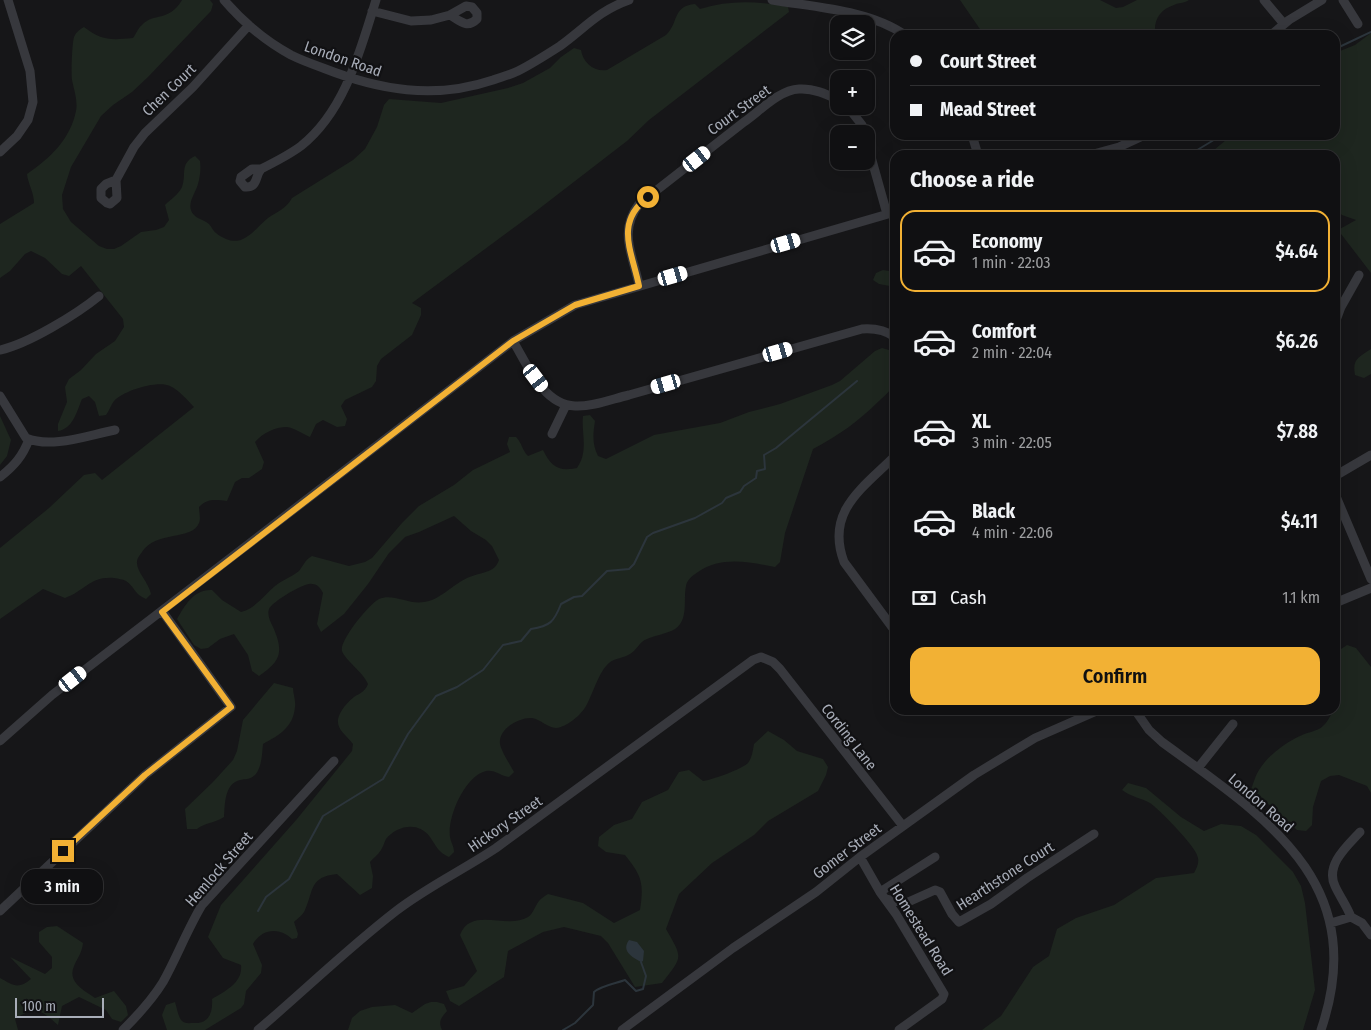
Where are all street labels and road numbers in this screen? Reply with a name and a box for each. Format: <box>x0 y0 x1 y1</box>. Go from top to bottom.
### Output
street label: London Road <box>302 37 384 81</box>
street label: Chen Court <box>138 60 200 120</box>
street label: Court Street <box>704 81 774 139</box>
street label: Cording Lane <box>817 700 881 774</box>
street label: London Road <box>1225 770 1297 836</box>
street label: Hickory Street <box>464 792 546 856</box>
street label: Gomer Street <box>809 819 885 883</box>
street label: Hemlock Street <box>181 828 257 910</box>
street label: Hearthstone Court <box>953 838 1057 914</box>
street label: Homestead Road <box>886 881 956 979</box>

